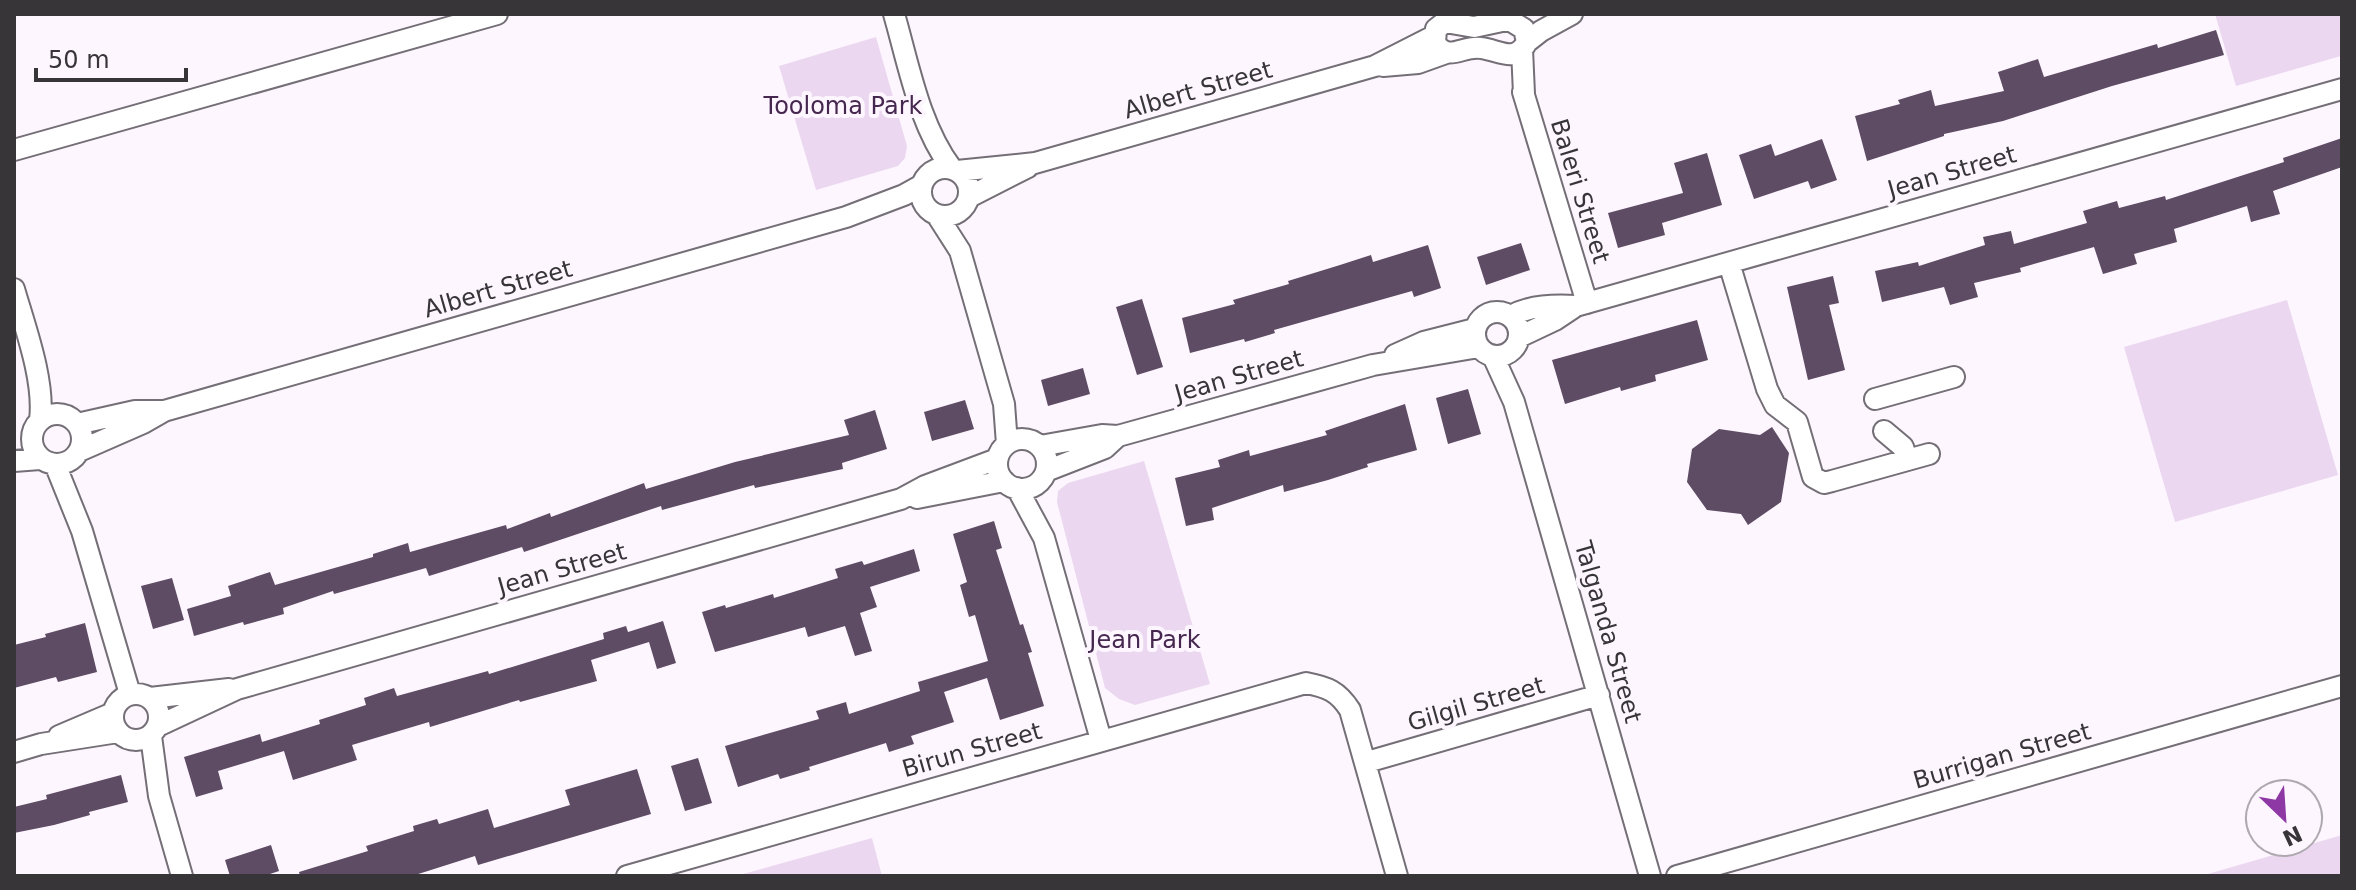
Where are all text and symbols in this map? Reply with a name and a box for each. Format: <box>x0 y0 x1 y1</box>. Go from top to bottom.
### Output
scale bar <box>36 32 186 82</box>
text: 50 m <box>48 46 110 74</box>
street label: Albert Street <box>1121 55 1275 125</box>
park label: Tooloma Park <box>763 92 923 120</box>
street label: Baleri Street <box>1545 115 1615 267</box>
street label: Jean Street <box>1883 140 2019 204</box>
street label: Albert Street <box>421 254 575 324</box>
street label: Jean Street <box>1170 344 1306 408</box>
street label: Jean Street <box>493 537 629 601</box>
street label: Talganda Street <box>1568 537 1647 726</box>
park label: Jean Park <box>1087 626 1201 654</box>
street label: Gilgil Street <box>1404 671 1548 737</box>
street label: Birun Street <box>899 717 1045 783</box>
street label: Burrigan Street <box>1910 717 2094 795</box>
north arrow <box>2244 778 2324 858</box>
text: N <box>2279 820 2306 851</box>

